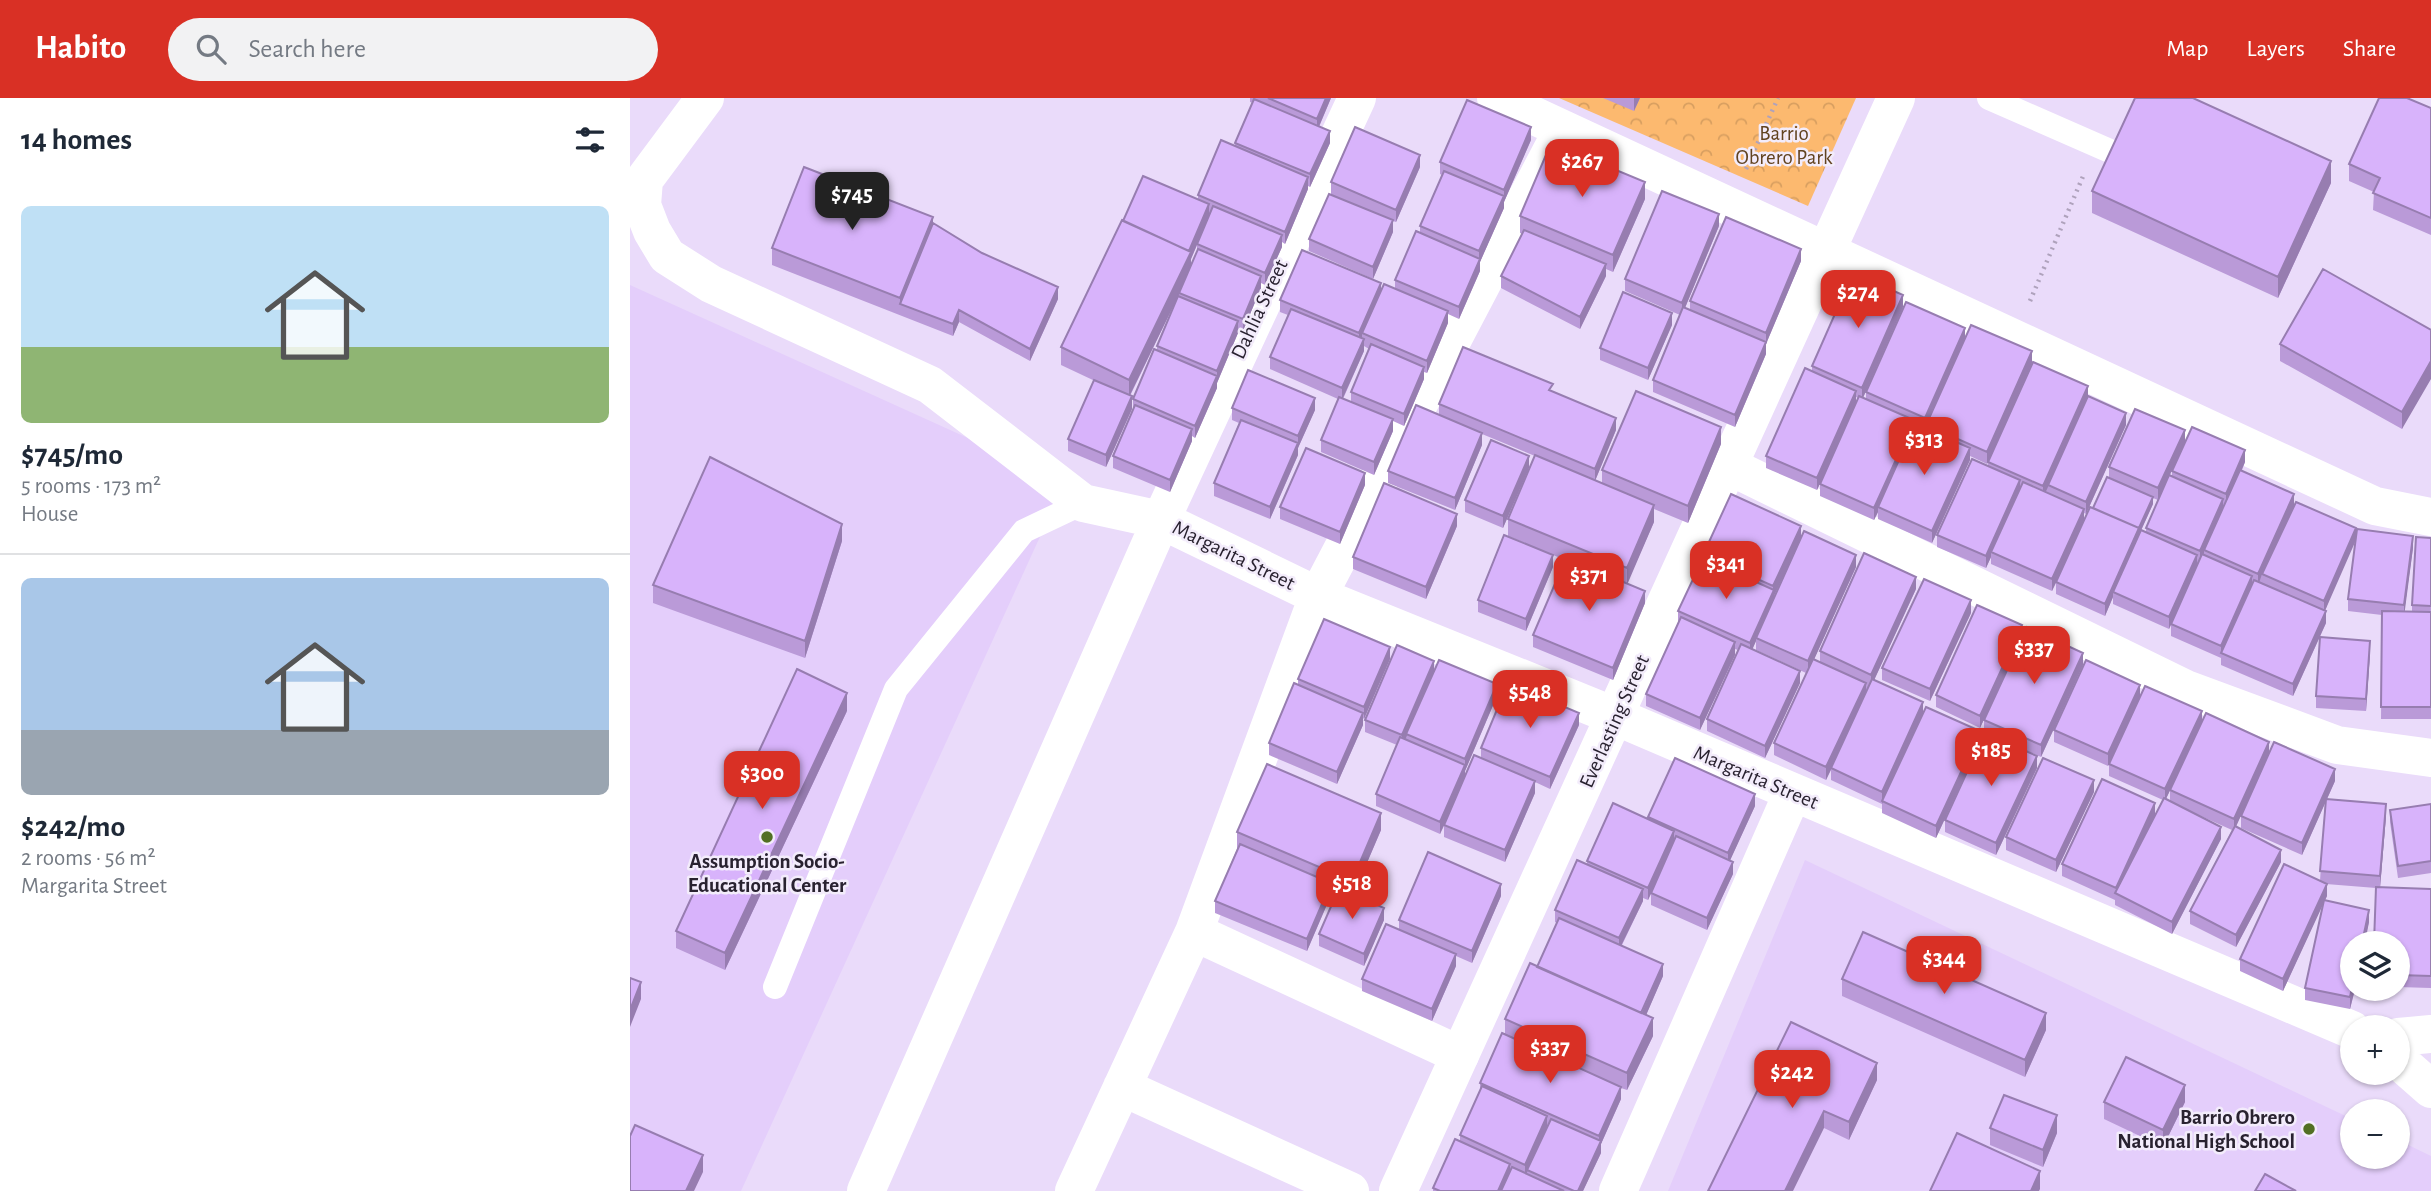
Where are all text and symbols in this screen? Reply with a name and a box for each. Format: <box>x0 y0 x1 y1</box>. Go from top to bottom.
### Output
search box <box>168 18 658 81</box>
icon: search <box>192 30 230 68</box>
text: Habito <box>35 32 126 65</box>
text: Search here <box>248 36 366 62</box>
text: Map <box>2166 37 2208 61</box>
text: Layers <box>2246 37 2305 61</box>
text: Share <box>2343 37 2396 61</box>
icon: filters <box>571 121 609 159</box>
park label: Barrio Obrero Park <box>1735 123 1833 168</box>
text: 14 homes <box>21 125 132 155</box>
pin: $267 <box>1541 140 1623 199</box>
text: $267 <box>1561 150 1603 173</box>
pin: $745 <box>811 172 893 232</box>
text: $745 <box>831 183 873 206</box>
icon: home <box>252 252 378 378</box>
street label: Dahlia Street <box>1227 256 1292 362</box>
pin: $274 <box>1817 271 1899 330</box>
text: $274 <box>1837 281 1879 304</box>
pin: $313 <box>1883 418 1965 477</box>
text: $313 <box>1905 428 1943 451</box>
text: $745/mo <box>21 440 123 470</box>
text: 5 rooms · 173 m² <box>21 475 161 498</box>
text: House <box>21 503 78 526</box>
street label: Margarita Street <box>1169 517 1299 594</box>
pin: $341 <box>1685 542 1767 601</box>
text: $341 <box>1706 552 1746 575</box>
pin: $371 <box>1548 554 1630 613</box>
text: $371 <box>1570 564 1608 587</box>
icon: home <box>252 624 378 750</box>
pin: $337 <box>1993 626 2075 686</box>
text: $337 <box>2014 637 2054 660</box>
street label: Everlasting Street <box>1576 651 1653 791</box>
pin: $548 <box>1489 670 1571 730</box>
text: $548 <box>1508 681 1552 704</box>
pin: $185 <box>1950 728 2032 788</box>
text: $185 <box>1971 739 2011 762</box>
street label: Margarita Street <box>1690 742 1822 813</box>
pin: $300 <box>721 752 803 811</box>
text: $300 <box>740 762 784 785</box>
text: $242/mo <box>21 812 125 842</box>
marker: Assumption Socio- Educational Center <box>759 829 775 845</box>
text: 2 rooms · 56 m² <box>21 847 155 870</box>
place label: Assumption Socio- Educational Center <box>688 851 847 896</box>
pin: $518 <box>1311 862 1393 921</box>
text: $518 <box>1332 872 1372 895</box>
text: Margarita Street <box>21 875 167 898</box>
map controls <box>2340 931 2410 1169</box>
button: layers <box>2340 931 2410 1001</box>
pin: $344 <box>1903 936 1985 996</box>
text: $344 <box>1922 947 1966 970</box>
button: + <box>2340 1015 2410 1085</box>
pin: $337 <box>1509 1026 1591 1085</box>
text: $337 <box>1530 1036 1570 1059</box>
pin: $242 <box>1751 1051 1833 1110</box>
text: $242 <box>1770 1061 1814 1084</box>
button: − <box>2340 1099 2410 1169</box>
place label: Barrio Obrero National High School <box>2117 1107 2295 1152</box>
marker: Barrio Obrero National High School <box>2301 1121 2317 1137</box>

